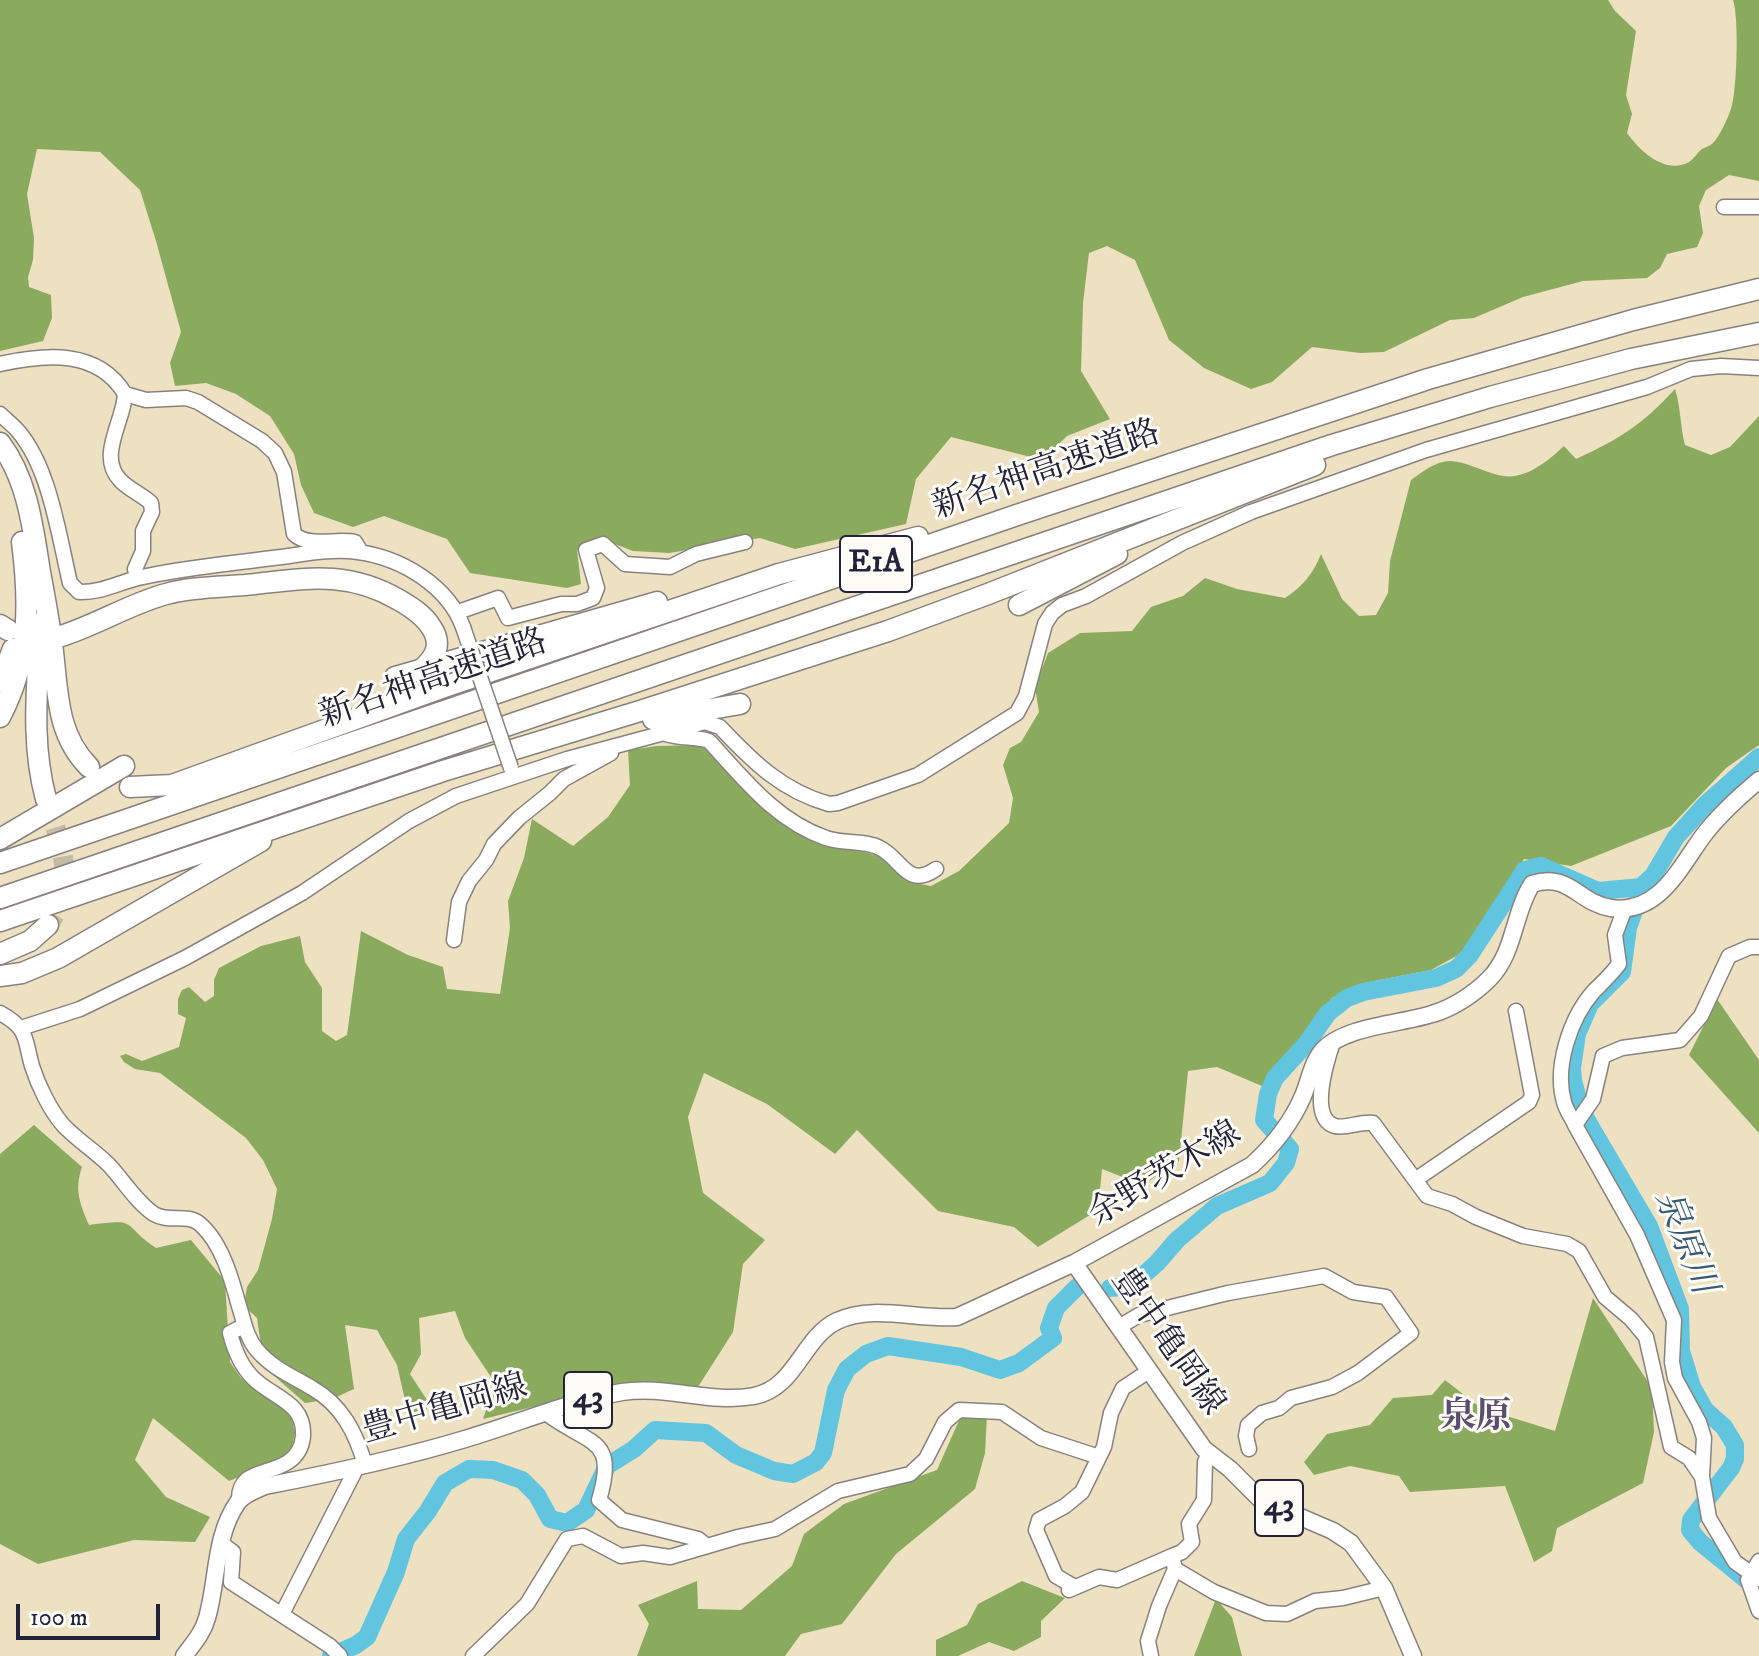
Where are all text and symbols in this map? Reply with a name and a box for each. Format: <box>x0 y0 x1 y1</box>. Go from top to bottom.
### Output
street label: 新名神高速道路 <box>928 414 1166 530</box>
road number: E1A <box>840 536 912 592</box>
street label: 新名神高速道路 <box>315 623 553 739</box>
street label: 余野茨木線 <box>1083 1115 1249 1237</box>
water label: 泉原川 <box>1643 1185 1723 1301</box>
street label: 豊中亀岡線 <box>1101 1262 1231 1424</box>
street label: 豊中亀岡線 <box>358 1368 532 1454</box>
road number: 43 <box>564 1372 612 1428</box>
district label: 泉原 <box>1440 1398 1512 1442</box>
road number: 43 <box>1255 1480 1303 1536</box>
scale bar <box>20 1588 164 1638</box>
text: 100 m <box>30 1603 88 1633</box>

